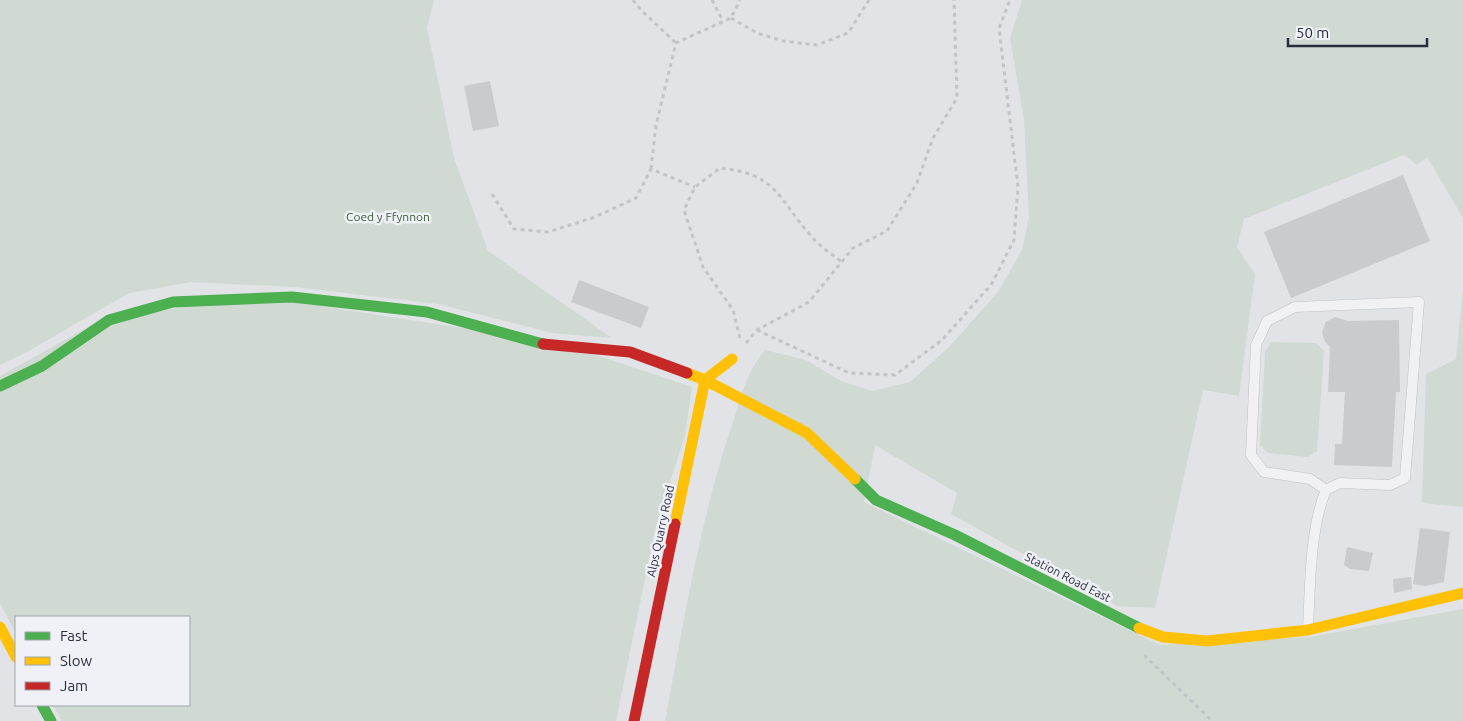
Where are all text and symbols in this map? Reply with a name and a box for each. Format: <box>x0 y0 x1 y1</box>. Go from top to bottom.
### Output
scale bar <box>1288 15 1427 47</box>
text: 50 m <box>1296 24 1329 41</box>
park label: Coed y Ffynnon <box>346 210 430 223</box>
street label: Alps Quarry Road <box>644 484 676 578</box>
street label: Station Road East <box>1023 550 1113 604</box>
legend <box>15 616 190 706</box>
text: Fast <box>60 627 88 644</box>
text: Slow <box>60 652 93 669</box>
text: Jam <box>60 677 88 694</box>

